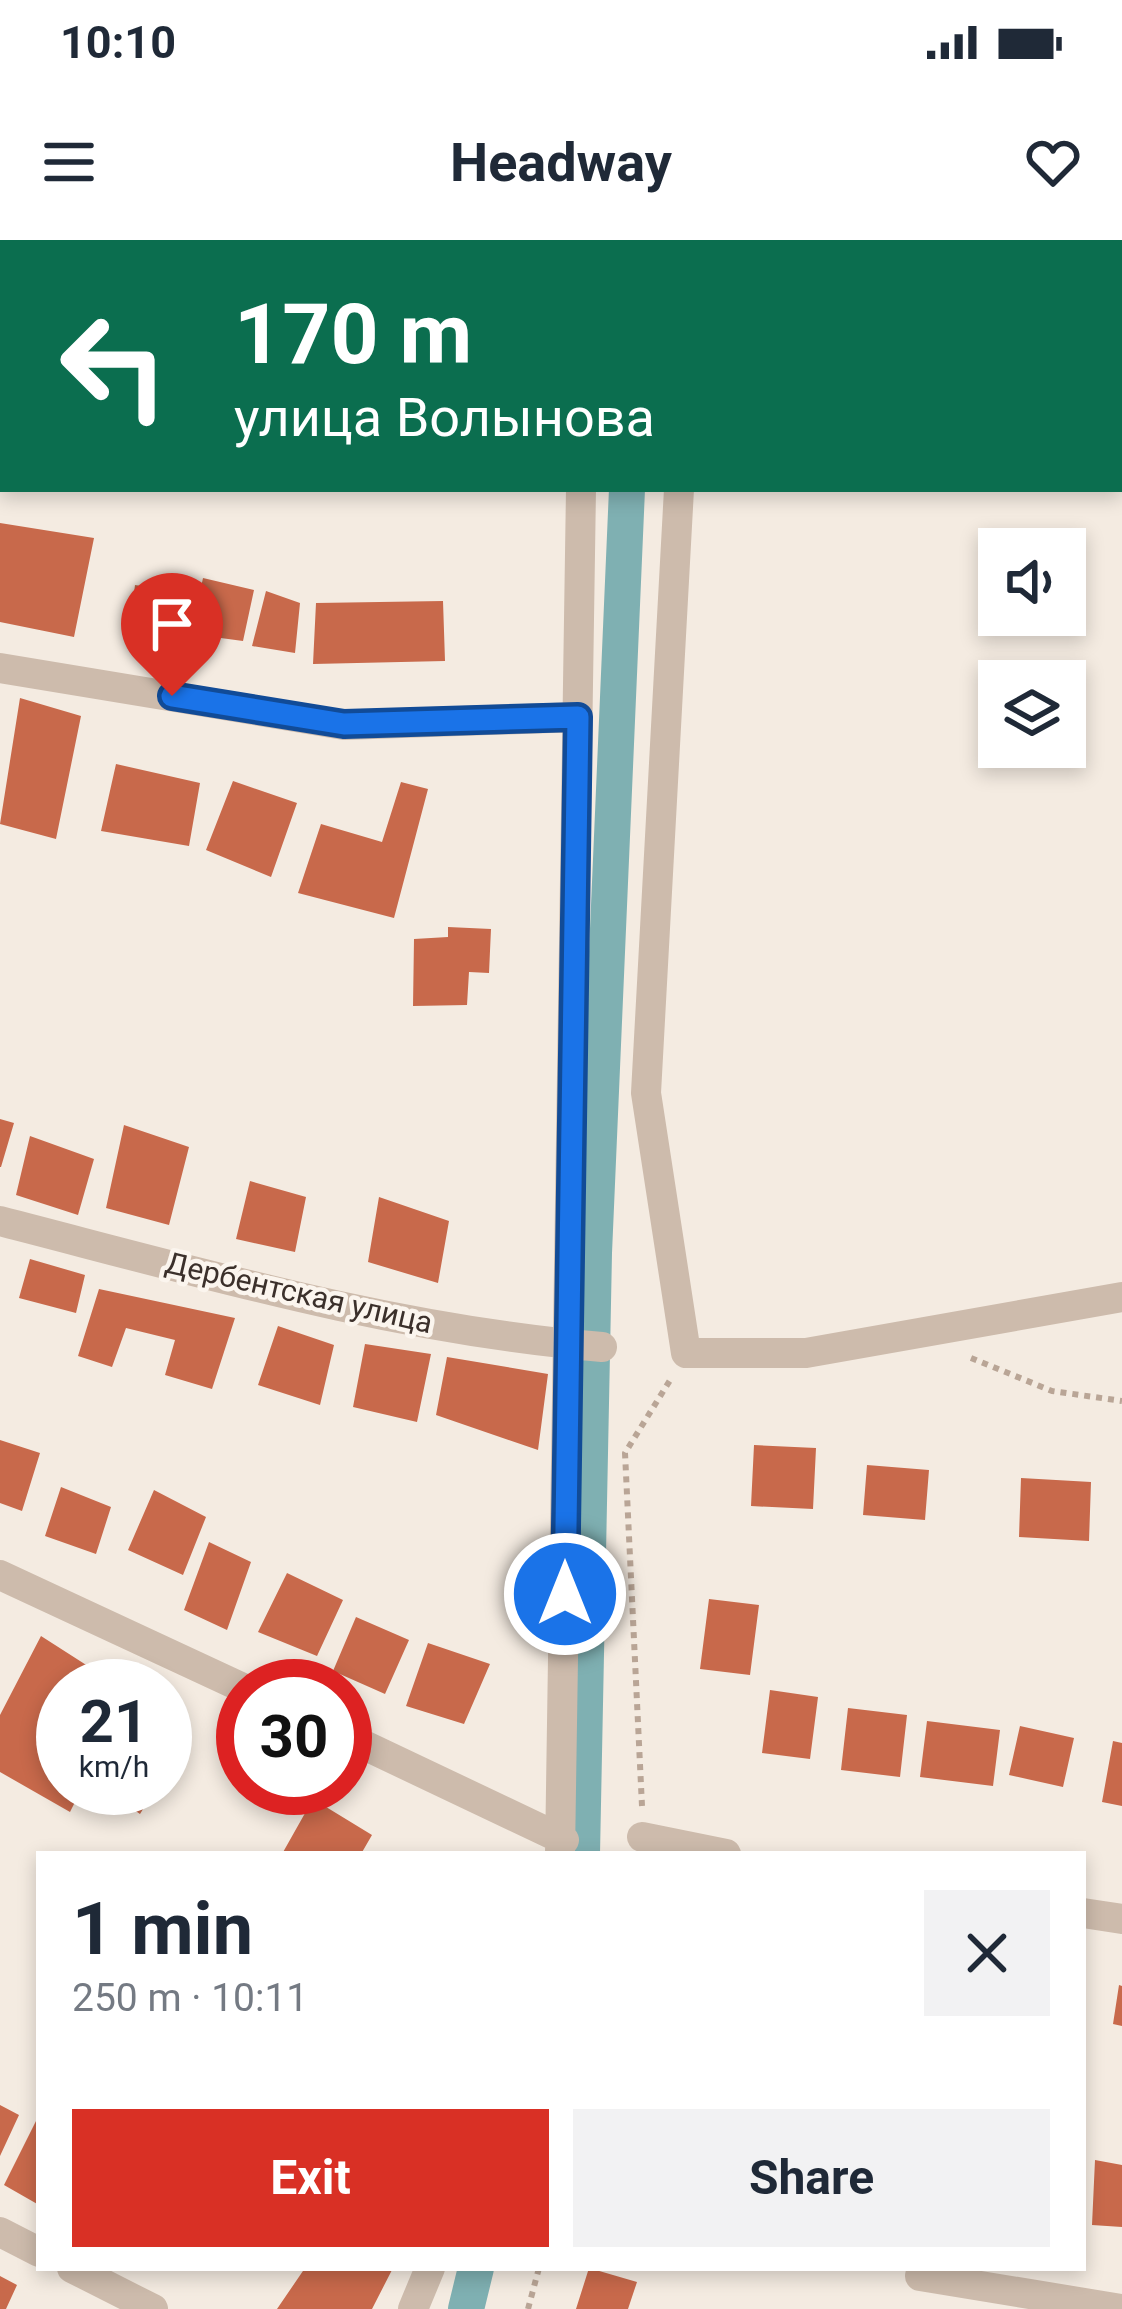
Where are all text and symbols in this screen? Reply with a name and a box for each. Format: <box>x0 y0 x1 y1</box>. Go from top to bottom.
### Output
text: 10:10 <box>60 16 176 69</box>
icon: menu <box>36 129 102 195</box>
icon: heart <box>1020 129 1086 195</box>
text: Headway <box>450 131 672 194</box>
text: 170 m <box>234 285 472 384</box>
icon: left <box>36 288 192 444</box>
text: улица Волынова <box>234 386 655 449</box>
map controls <box>978 528 1086 768</box>
button: sound <box>978 528 1086 636</box>
pin <box>121 573 223 696</box>
icon: arrive <box>139 591 205 657</box>
button: layers <box>978 660 1086 768</box>
street label: Дербентская улица <box>162 1245 436 1340</box>
position arrow <box>502 1531 628 1657</box>
speed limit sign: 30 <box>216 1659 372 1815</box>
text: 21 <box>80 1686 148 1757</box>
text: km/h <box>79 1749 149 1784</box>
text: 1 min <box>72 1887 253 1972</box>
button: close <box>924 1890 1050 2016</box>
text: 250 m · 10:11 <box>72 1975 308 2021</box>
button: Exit <box>72 2109 549 2247</box>
button: Share <box>573 2109 1050 2247</box>

